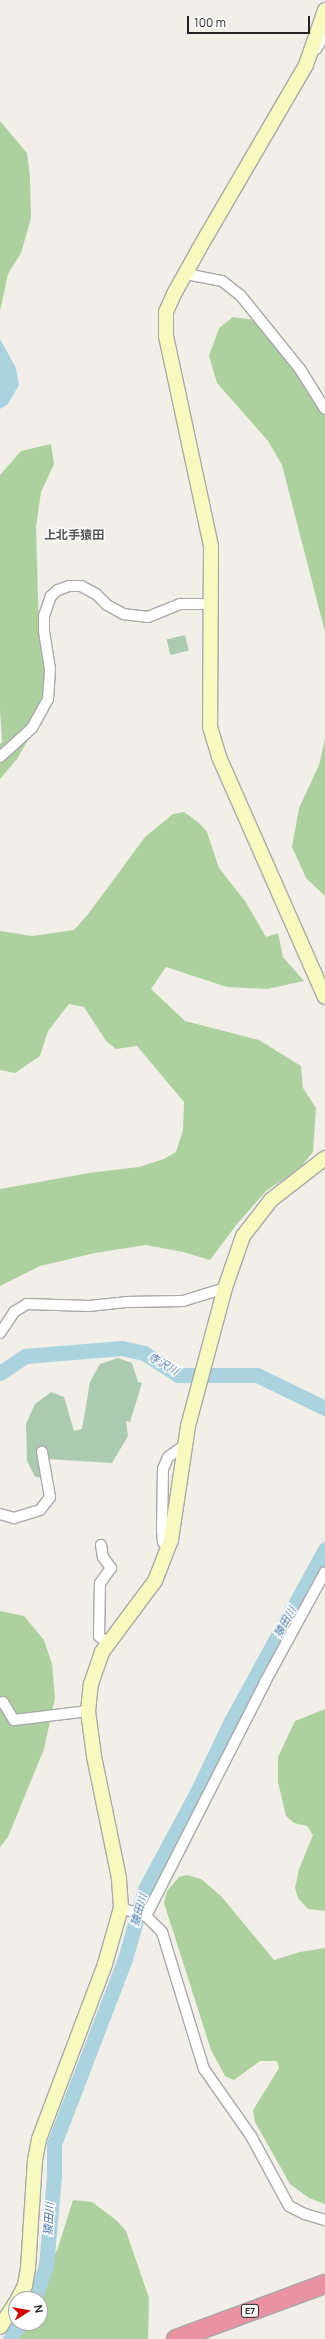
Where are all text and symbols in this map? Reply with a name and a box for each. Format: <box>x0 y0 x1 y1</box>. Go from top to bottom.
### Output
scale bar <box>189 8 312 34</box>
text: 100 m <box>194 14 226 31</box>
district label: 上北手猿田 <box>44 528 104 542</box>
water label: 寺沢川 <box>145 1350 181 1378</box>
water label: 猿田川 <box>271 1604 299 1640</box>
water label: 猿田川 <box>128 1892 150 1928</box>
water label: 猿田川 <box>41 2202 57 2236</box>
north arrow <box>8 2291 48 2331</box>
text: N <box>31 2303 47 2314</box>
road number: E7 <box>240 2304 260 2318</box>

